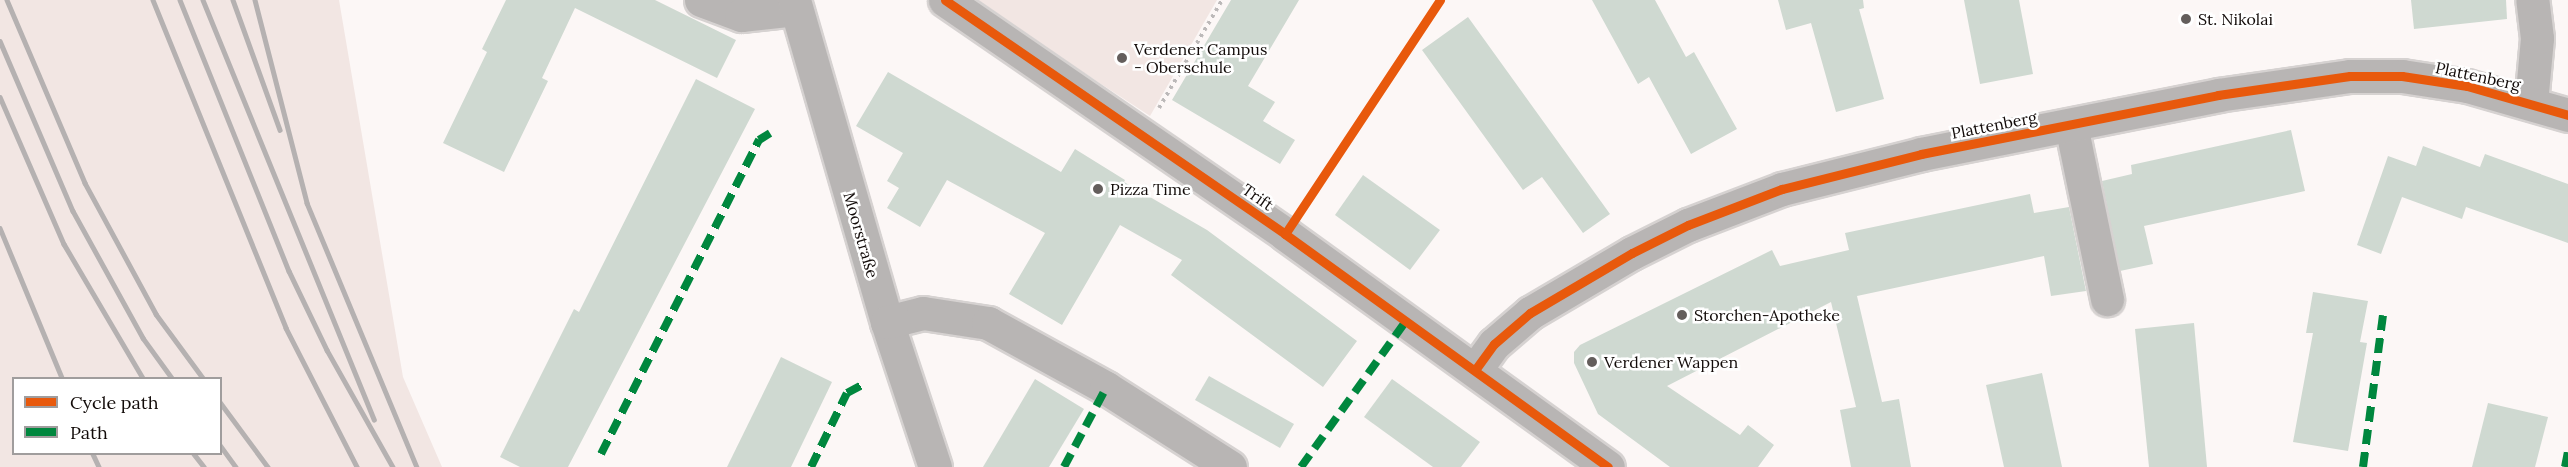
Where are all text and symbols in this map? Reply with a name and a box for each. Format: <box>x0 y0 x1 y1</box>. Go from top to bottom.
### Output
place label: St. Nikolai <box>2198 9 2273 29</box>
marker: St. Nikolai <box>2179 12 2193 26</box>
place label: Verdener Campus - Oberschule <box>1134 39 1267 77</box>
marker: Verdener Campus - Oberschule <box>1115 51 1129 65</box>
street label: Plattenberg <box>2434 58 2522 94</box>
street label: Plattenberg <box>1950 107 2038 143</box>
place label: Pizza Time <box>1110 179 1191 199</box>
street label: Trift <box>1239 180 1277 214</box>
marker: Pizza Time <box>1091 182 1105 196</box>
street label: Moorstraße <box>840 190 882 280</box>
place label: Storchen-Apotheke <box>1694 305 1840 325</box>
marker: Storchen-Apotheke <box>1675 308 1689 322</box>
place label: Verdener Wappen <box>1604 352 1738 372</box>
marker: Verdener Wappen <box>1585 355 1599 369</box>
legend <box>12 377 222 455</box>
text: Cycle path <box>70 391 159 414</box>
text: Path <box>70 421 108 444</box>

